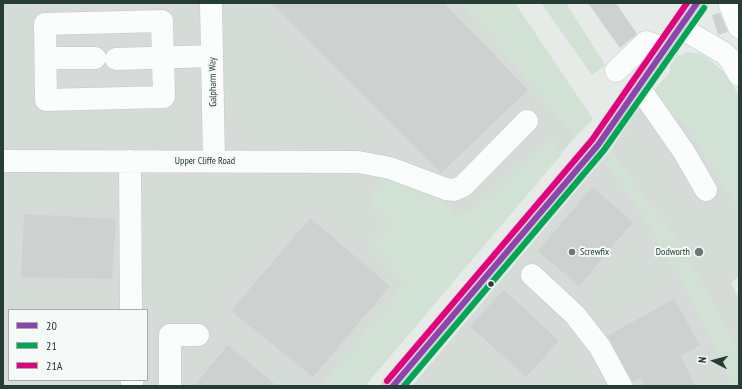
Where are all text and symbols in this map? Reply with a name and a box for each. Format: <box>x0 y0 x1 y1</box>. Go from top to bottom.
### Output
street label: Galpharm Way <box>207 57 219 107</box>
street label: Upper Cliffe Road <box>175 155 235 167</box>
place label: Screwfix <box>580 246 609 258</box>
place label: Dodworth <box>656 246 690 258</box>
marker: Dodworth <box>693 246 705 258</box>
marker: Screwfix <box>567 247 577 257</box>
unlabelled marker <box>486 279 496 289</box>
legend <box>8 309 148 381</box>
text: 20 <box>46 318 57 333</box>
text: 21 <box>46 338 57 353</box>
north arrow <box>694 341 734 381</box>
text: N <box>695 356 709 363</box>
text: 21A <box>46 358 62 373</box>

